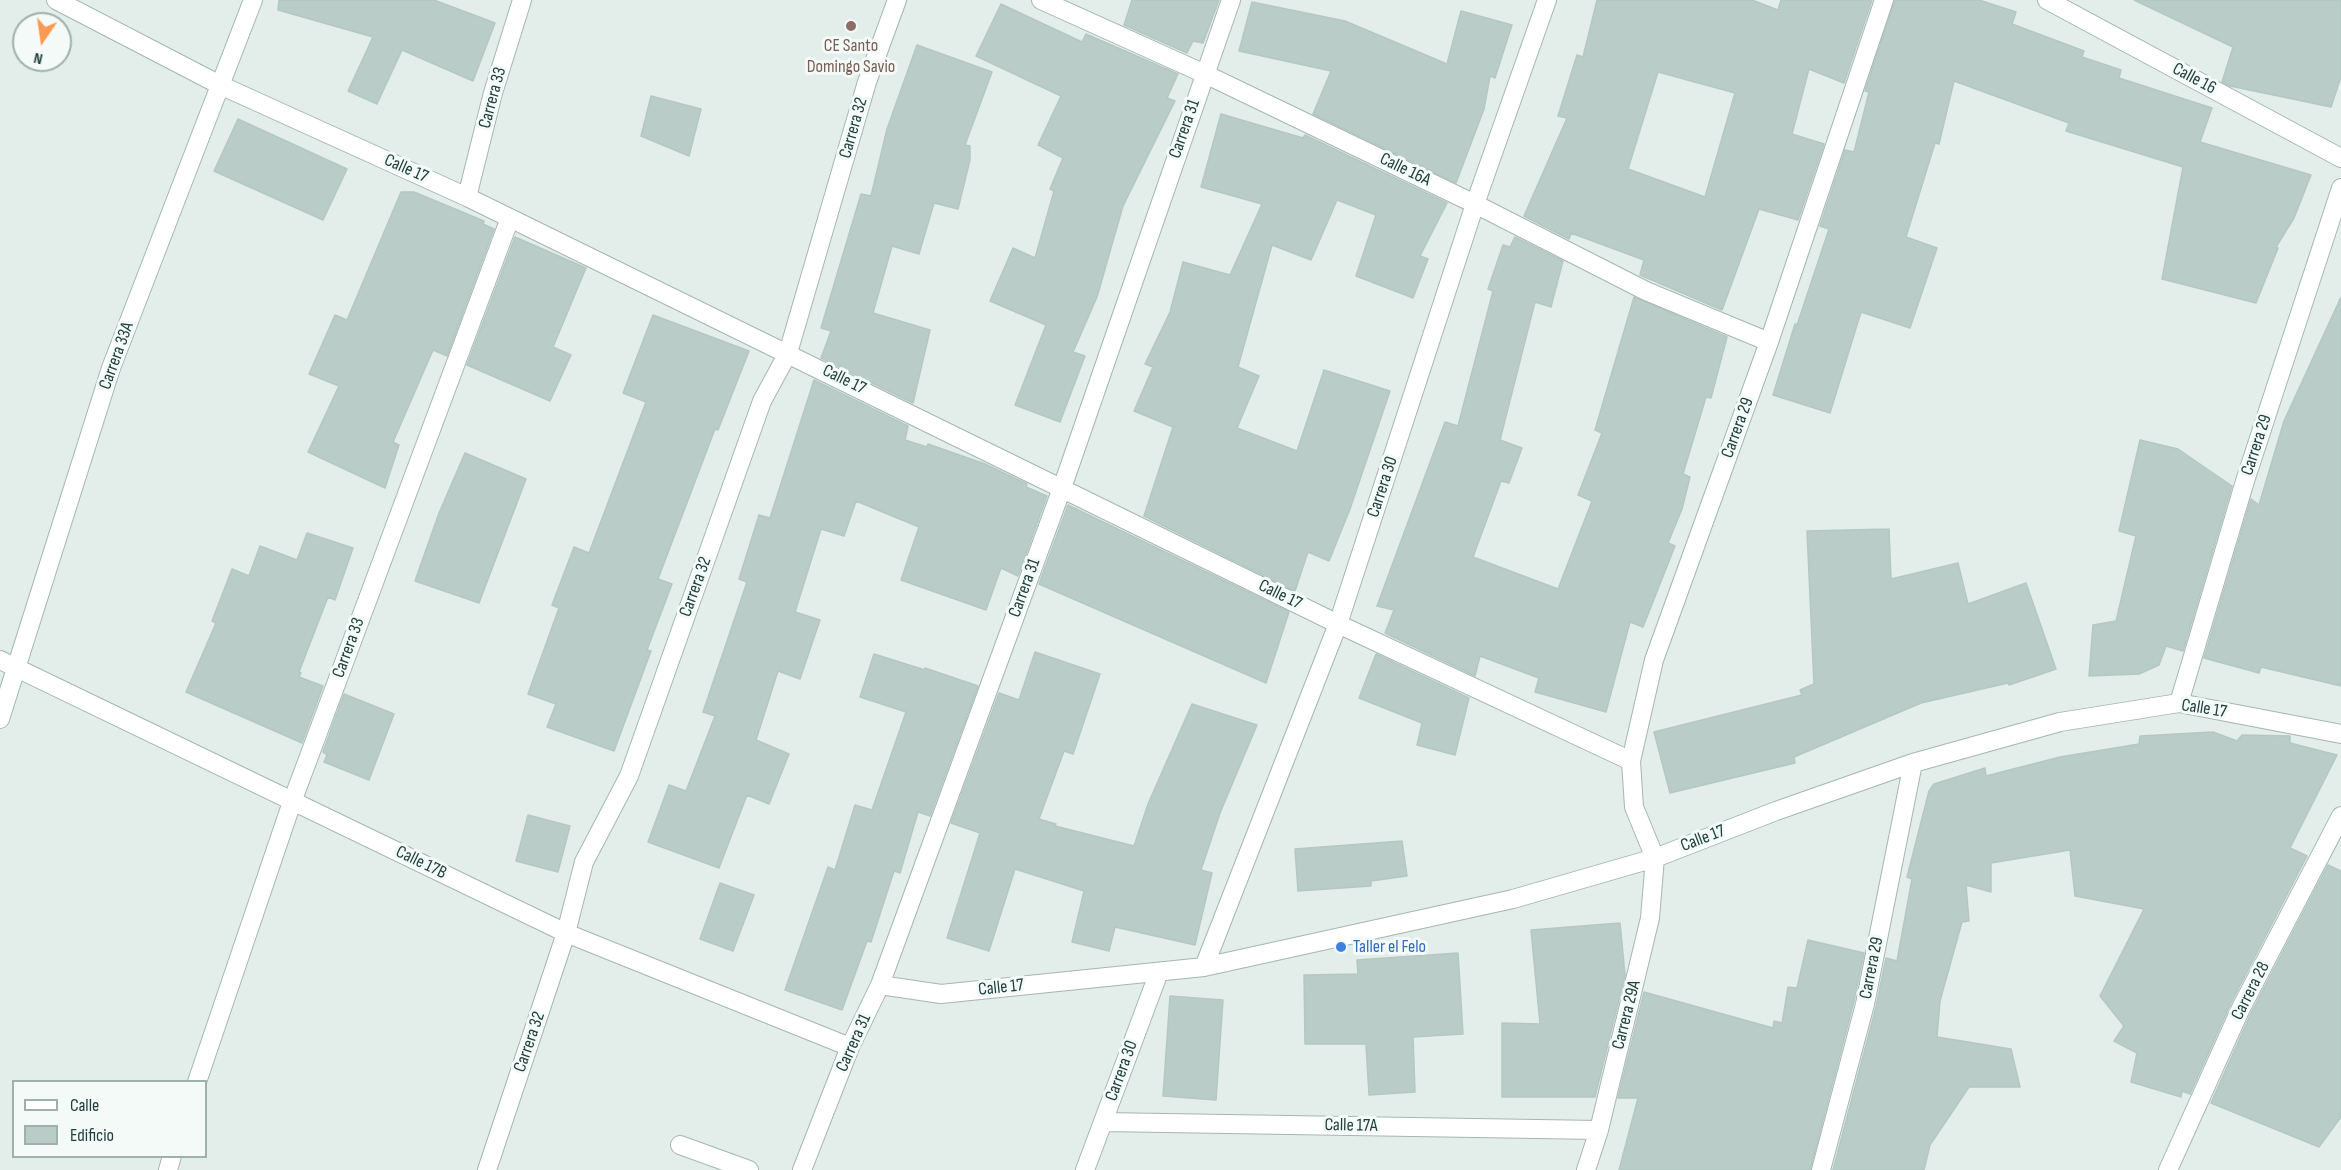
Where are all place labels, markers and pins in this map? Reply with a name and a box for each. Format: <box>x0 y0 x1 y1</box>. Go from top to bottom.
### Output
marker: CE Santo Domingo Savio <box>844 19 858 33</box>
place label: CE Santo Domingo Savio <box>807 35 895 78</box>
place label: Taller el Felo <box>1353 936 1426 958</box>
marker: Taller el Felo <box>1334 940 1348 954</box>

